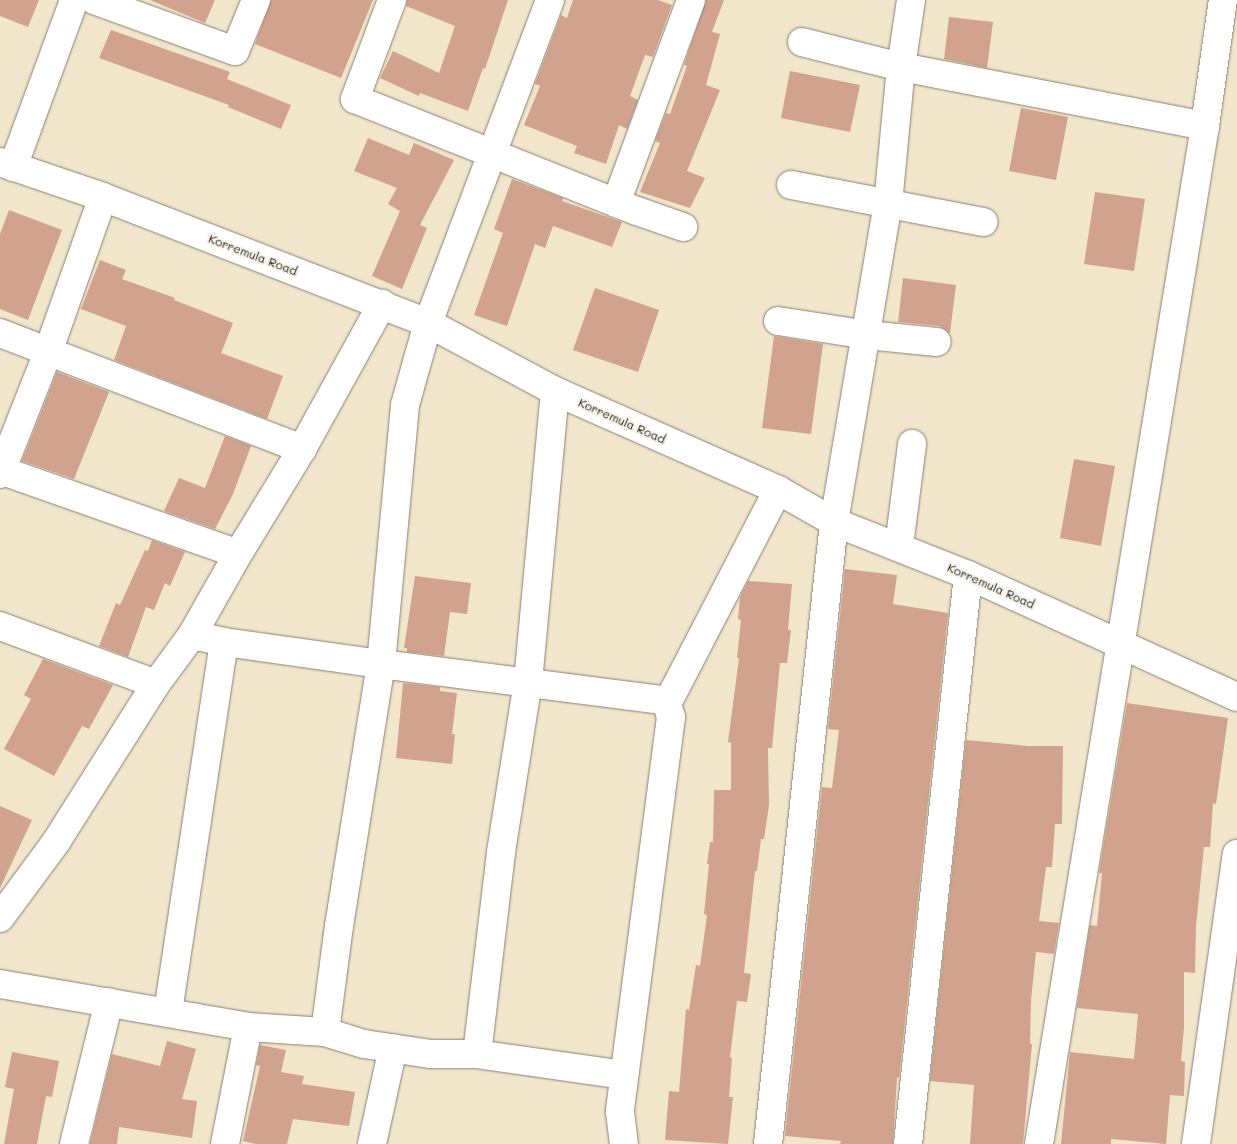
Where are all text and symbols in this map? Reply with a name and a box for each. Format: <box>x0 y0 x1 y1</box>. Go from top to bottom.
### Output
street label: Korremula Road <box>206 231 300 279</box>
street label: Korremula Road <box>576 395 668 447</box>
street label: Korremula Road <box>945 560 1037 612</box>

